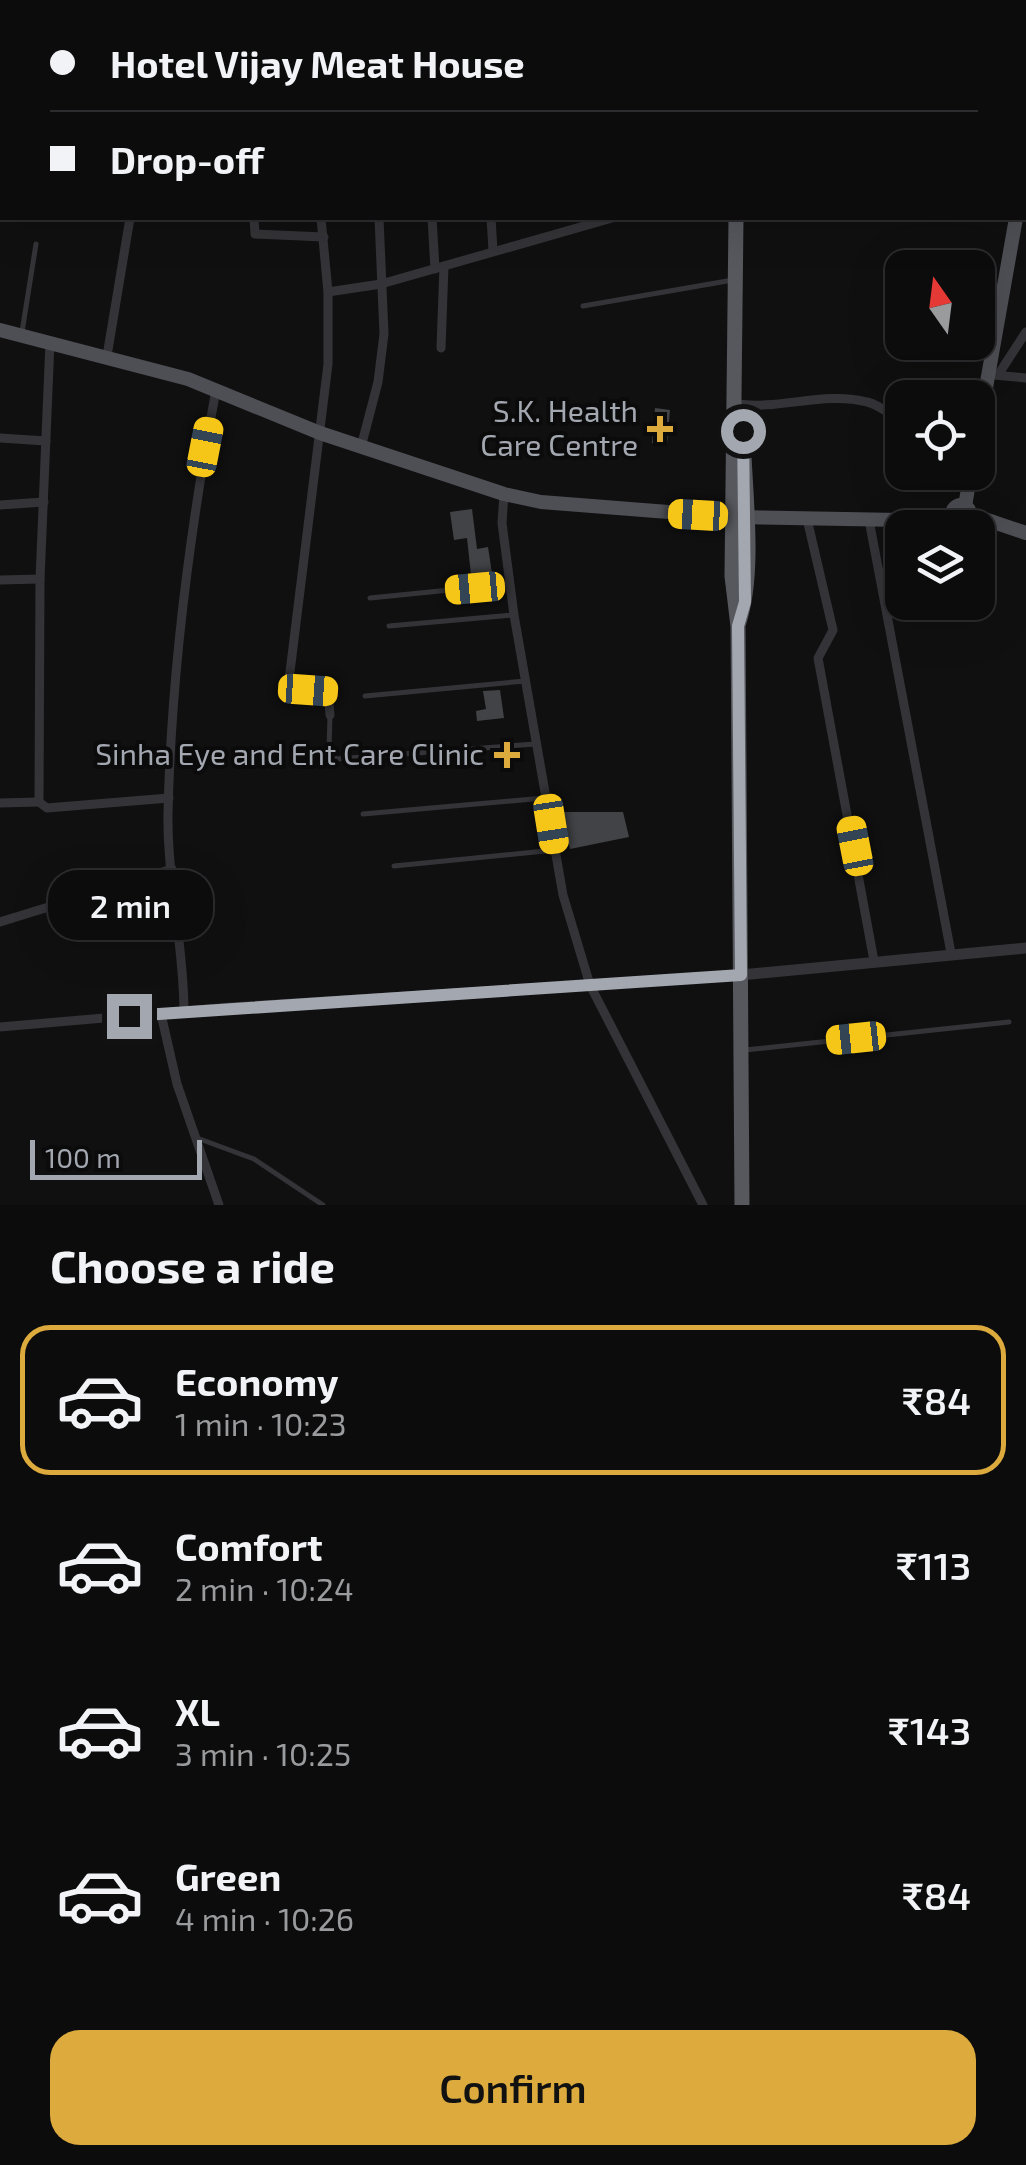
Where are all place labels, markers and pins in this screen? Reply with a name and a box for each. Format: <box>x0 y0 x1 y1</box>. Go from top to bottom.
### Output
place label: S.K. Health Care Centre <box>480 392 638 462</box>
marker: S.K. Health Care Centre <box>647 416 673 442</box>
place label: Sinha Eye and Ent Care Clinic <box>95 735 484 771</box>
marker: Sinha Eye and Ent Care Clinic <box>494 742 520 768</box>

